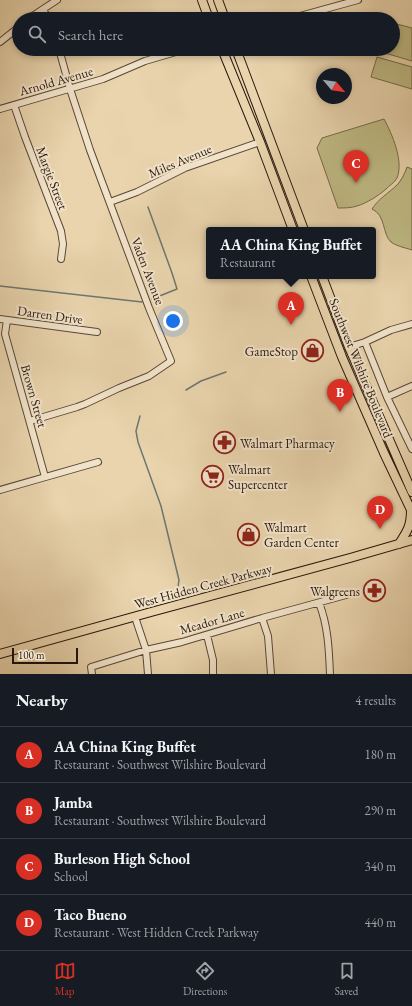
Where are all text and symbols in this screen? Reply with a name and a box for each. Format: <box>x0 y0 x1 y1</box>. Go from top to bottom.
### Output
search box <box>12 12 400 56</box>
icon: search <box>26 23 48 45</box>
text: Search here <box>58 25 123 44</box>
street label: Arnold Avenue <box>16 62 95 100</box>
north arrow <box>316 68 352 104</box>
street label: Miles Avenue <box>146 140 214 182</box>
street label: Margie Street <box>32 144 72 212</box>
pin: C <box>343 150 369 183</box>
popup <box>206 227 376 279</box>
street label: Vaden Avenue <box>127 235 169 307</box>
text: AA China King Buffet <box>220 235 362 254</box>
text: Restaurant <box>220 254 275 271</box>
pin: A <box>278 292 304 325</box>
street label: Southwest Wilshire Boulevard <box>326 296 396 440</box>
street label: Darren Drive <box>16 302 84 328</box>
your location <box>163 311 183 331</box>
shop icon: GameStop <box>300 338 326 364</box>
place label: GameStop <box>245 343 298 360</box>
street label: Brown Street <box>17 362 51 430</box>
pin: B <box>327 379 353 412</box>
pharmacy icon: Walmart Pharmacy <box>211 430 237 456</box>
place label: Walmart Pharmacy <box>240 435 335 452</box>
place label: Walmart Supercenter <box>228 461 288 493</box>
supermarket icon: Walmart Supercenter <box>199 463 225 489</box>
pin: D <box>367 496 393 529</box>
place label: Walmart Garden Center <box>264 519 339 551</box>
shop icon: Walmart Garden Center <box>235 521 261 547</box>
street label: West Hidden Creek Parkway <box>132 559 274 613</box>
pharmacy icon: Walgreens <box>362 578 388 604</box>
place label: Walgreens <box>310 583 360 600</box>
street label: Meador Lane <box>178 604 246 638</box>
scale bar <box>12 646 78 665</box>
text: 100 m <box>18 648 45 662</box>
text: Nearby <box>16 689 68 711</box>
text: 4 results <box>355 692 396 709</box>
text: AA China King Buffet <box>54 737 196 756</box>
text: A <box>24 746 34 763</box>
text: 180 m <box>365 746 396 763</box>
text: Restaurant · Southwest Wilshire Boulevard <box>54 756 266 773</box>
text: Jamba <box>54 793 92 812</box>
text: B <box>25 802 33 819</box>
text: 290 m <box>365 802 396 819</box>
text: Restaurant · Southwest Wilshire Boulevard <box>54 812 266 829</box>
text: Burleson High School <box>54 849 190 868</box>
text: C <box>24 858 34 875</box>
text: 340 m <box>365 858 396 875</box>
text: School <box>54 868 88 885</box>
text: Taco Bueno <box>54 905 127 924</box>
text: D <box>24 914 34 931</box>
text: 440 m <box>365 914 396 931</box>
text: Restaurant · West Hidden Creek Parkway <box>54 924 259 941</box>
tab: Map <box>54 960 76 998</box>
tab: Directions <box>183 960 227 998</box>
tab: Saved <box>335 960 358 998</box>

